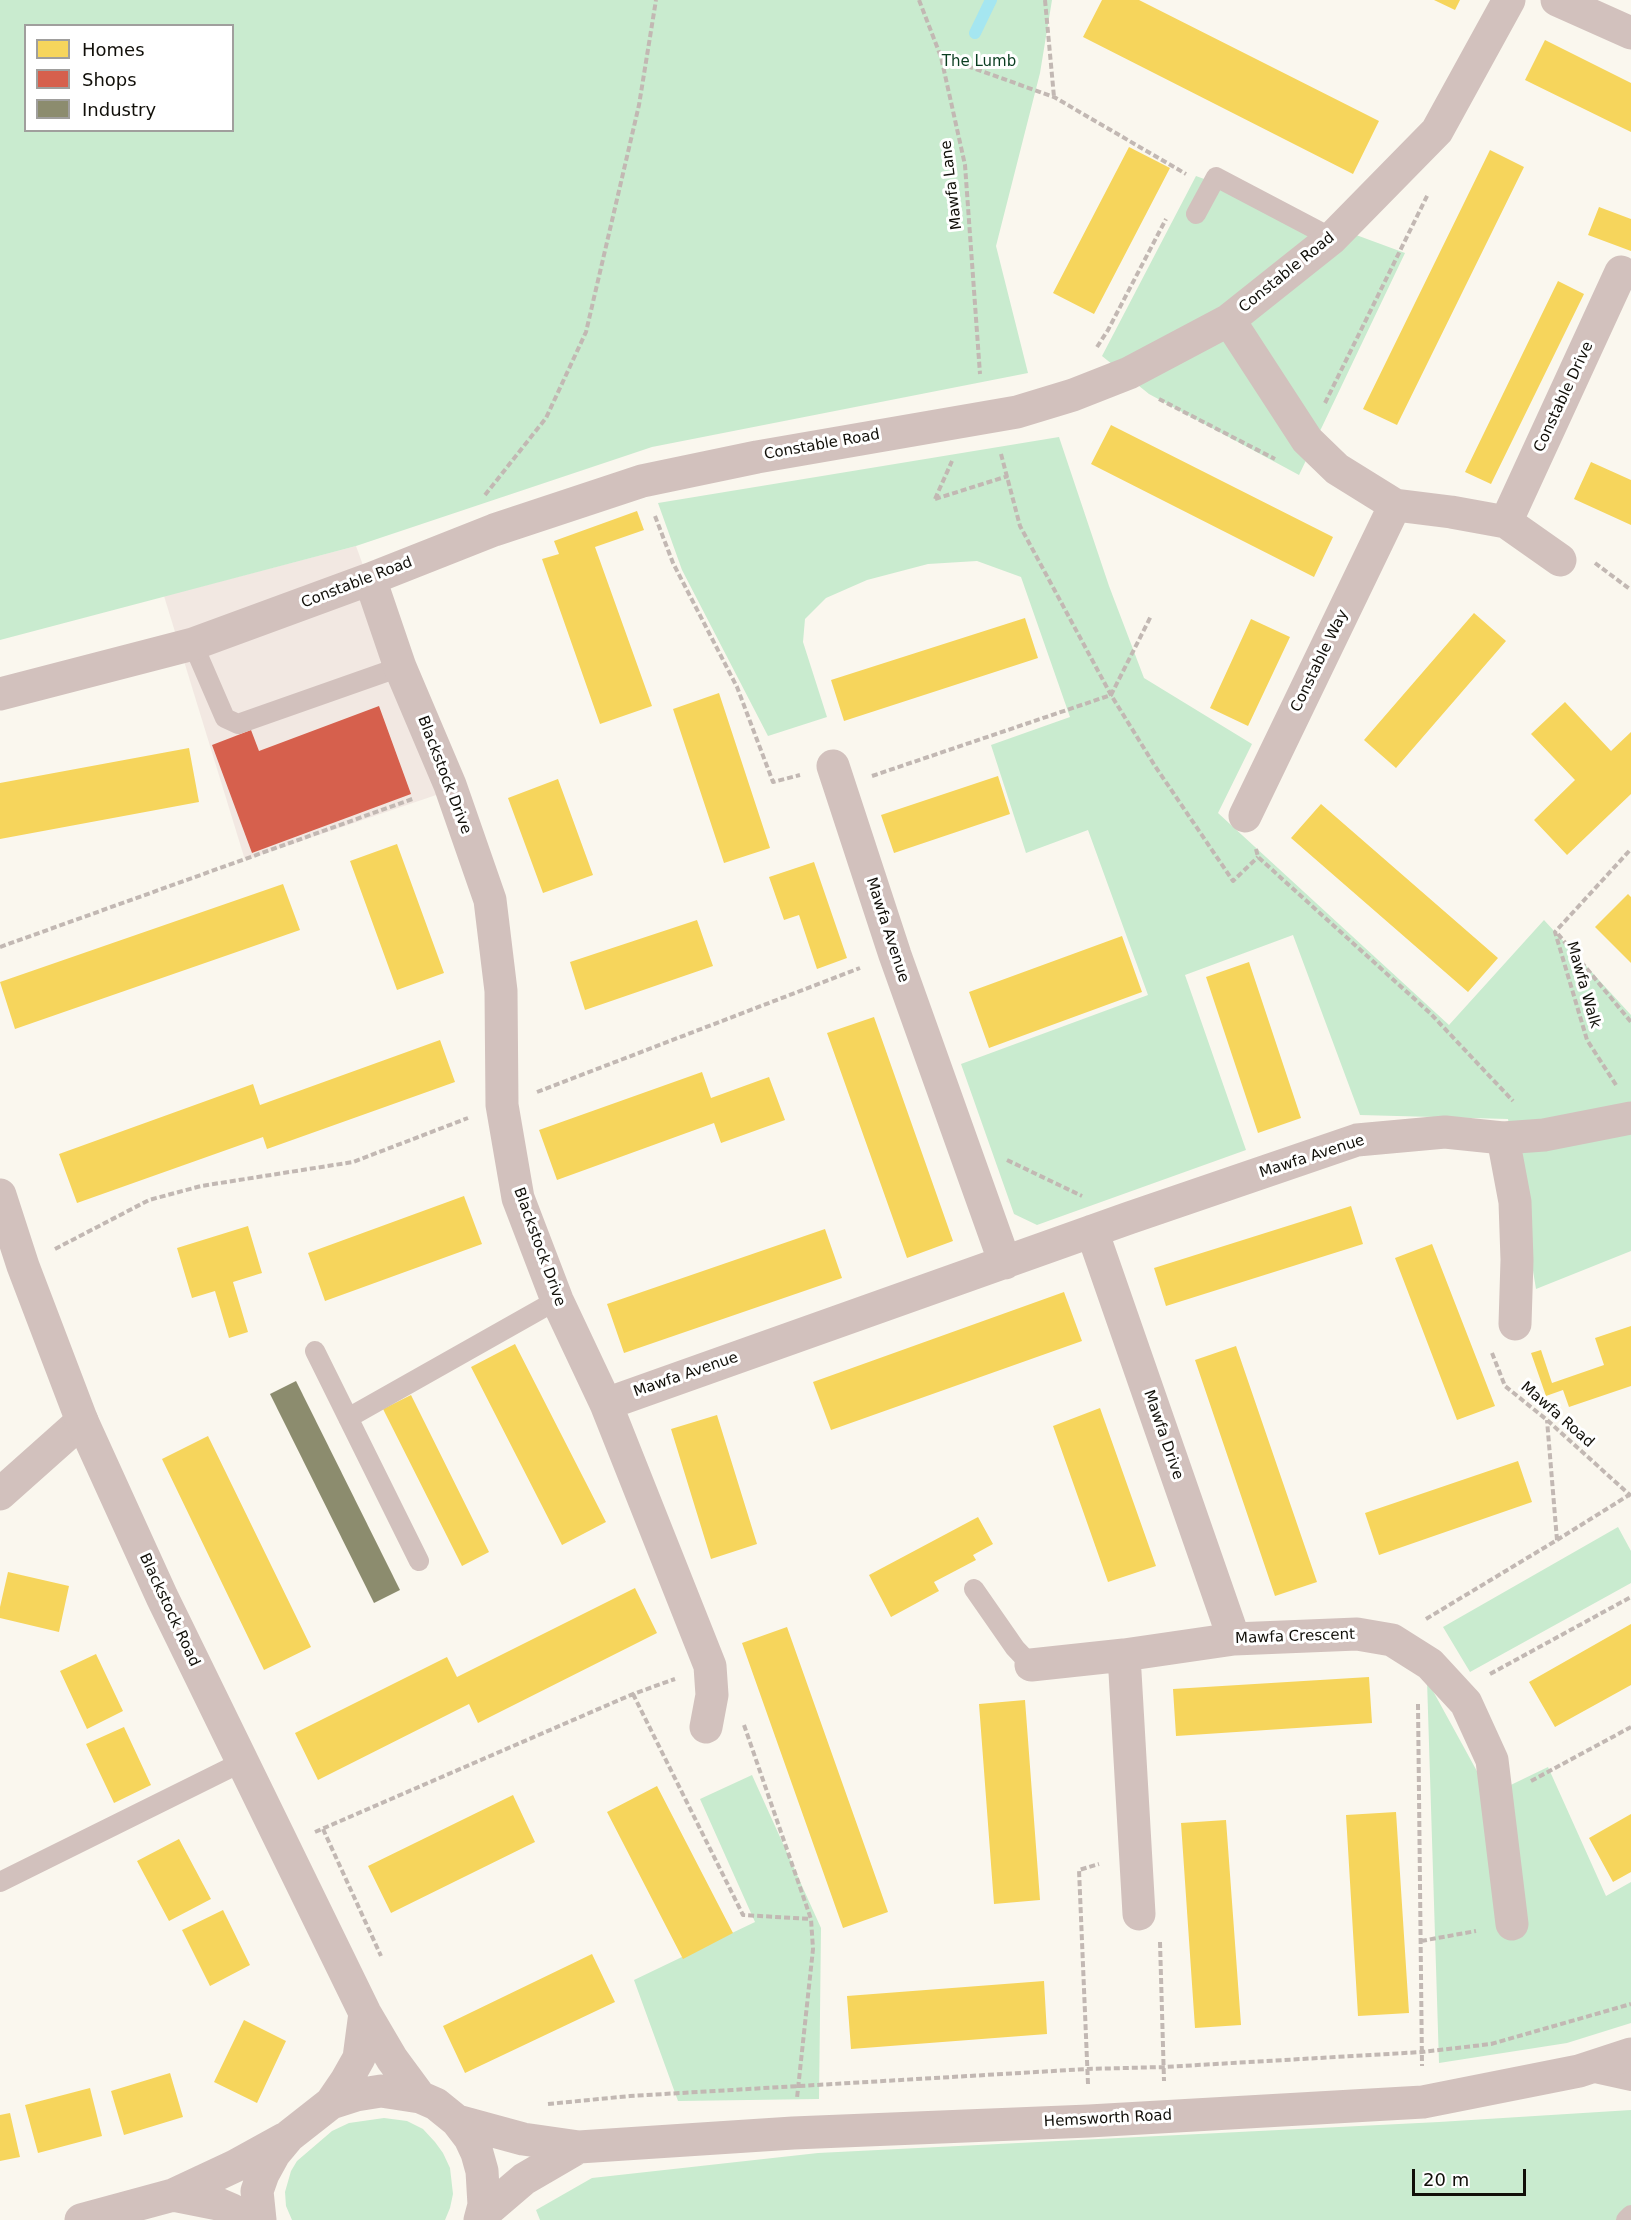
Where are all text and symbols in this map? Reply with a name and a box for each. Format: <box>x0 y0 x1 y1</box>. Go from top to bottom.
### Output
legend <box>24 24 234 132</box>
text: Homes <box>82 39 145 60</box>
park label: The Lumb <box>942 53 1016 71</box>
text: Shops <box>82 69 137 90</box>
text: Industry <box>82 99 156 120</box>
street label: Mawfa Lane <box>938 139 966 231</box>
street label: Constable Road <box>1236 229 1338 317</box>
street label: Constable Drive <box>1531 339 1597 455</box>
street label: Constable Road <box>763 426 881 464</box>
street label: Constable Road <box>299 554 415 612</box>
street label: Constable Way <box>1287 607 1353 715</box>
street label: Blackstock Drive <box>413 713 475 837</box>
street label: Mawfa Avenue <box>862 875 912 985</box>
street label: Mawfa Walk <box>1562 939 1604 1031</box>
street label: Mawfa Avenue <box>1257 1132 1367 1182</box>
street label: Blackstock Drive <box>509 1185 569 1309</box>
street label: Mawfa Avenue <box>631 1349 741 1401</box>
street label: Mawfa Road <box>1517 1378 1597 1452</box>
street label: Mawfa Drive <box>1139 1388 1187 1482</box>
street label: Blackstock Road <box>135 1551 203 1669</box>
street label: Mawfa Crescent <box>1235 1626 1355 1648</box>
street label: Hemsworth Road <box>1043 2107 1173 2131</box>
scale bar <box>1415 2157 1529 2195</box>
text: 20 m <box>1423 2169 1469 2190</box>

